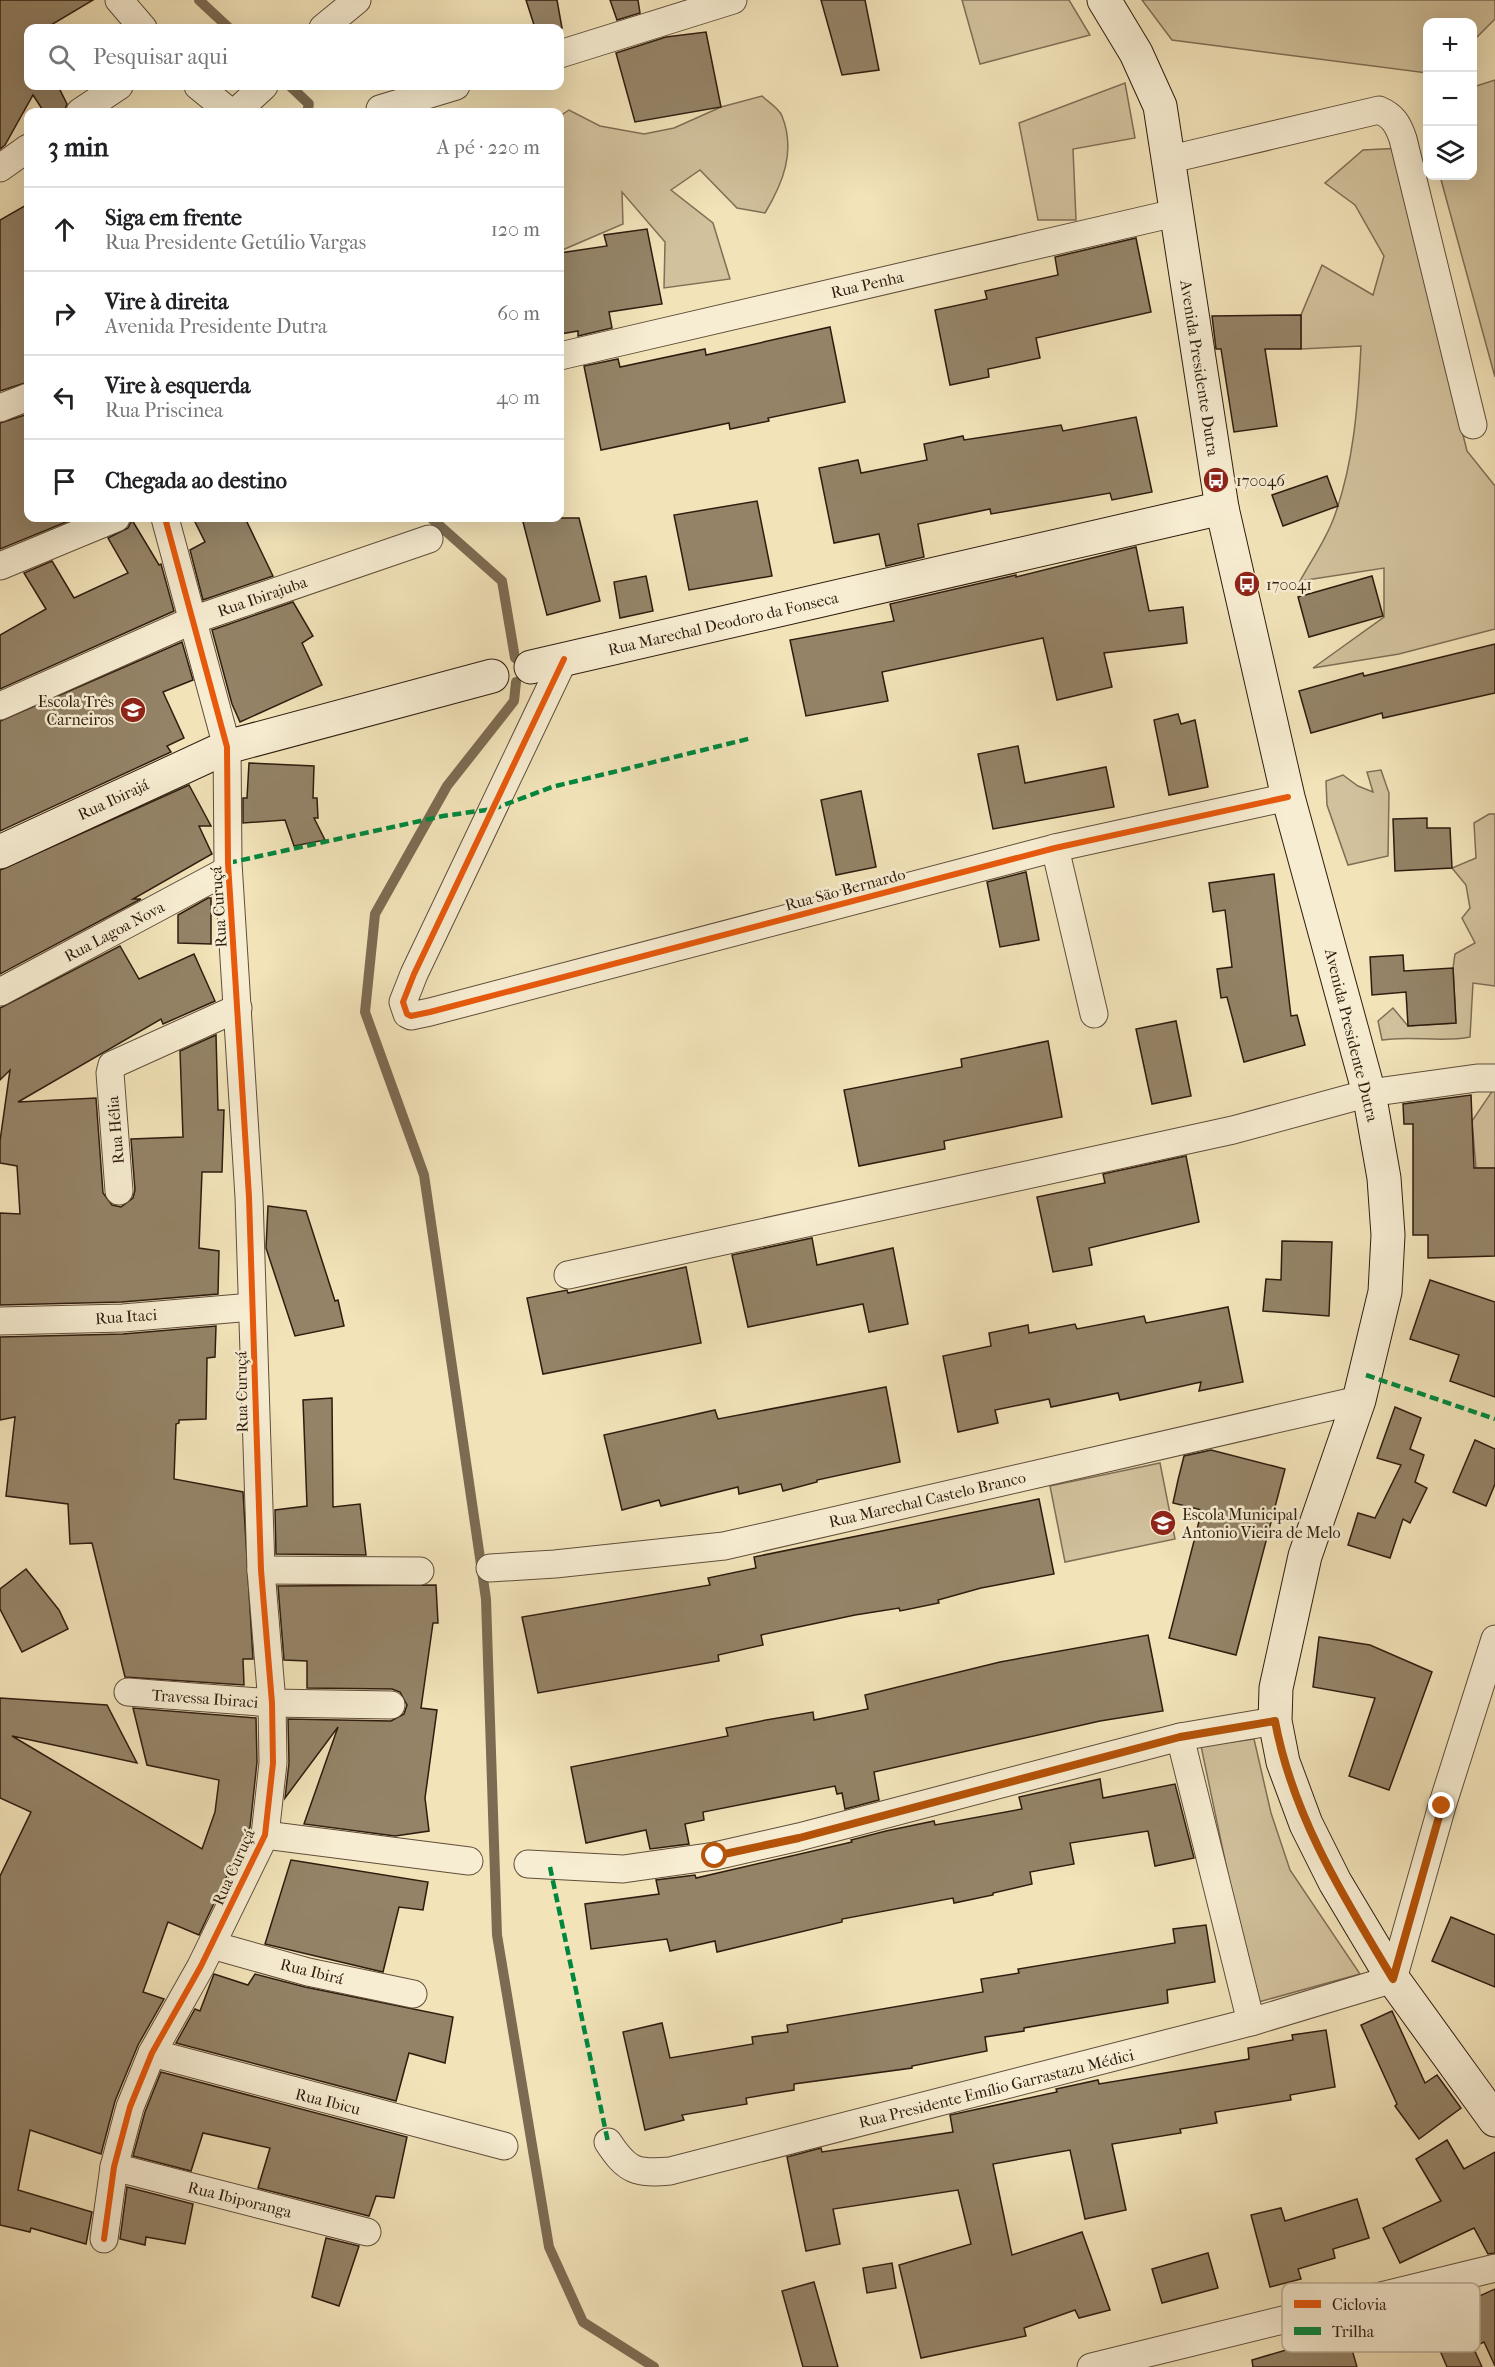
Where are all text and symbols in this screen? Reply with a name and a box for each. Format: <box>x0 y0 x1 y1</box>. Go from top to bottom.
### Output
map controls <box>1423 18 1477 180</box>
button: + <box>1423 18 1477 72</box>
search box <box>24 24 564 90</box>
icon: search <box>45 41 78 74</box>
text: Pesquisar aqui <box>93 44 228 70</box>
button: − <box>1423 72 1477 126</box>
button: layers <box>1423 126 1477 180</box>
text: 3 min <box>48 132 109 163</box>
text: A pé · 220 m <box>437 136 540 159</box>
text: Siga em frente <box>105 205 242 231</box>
icon: ahead <box>48 213 81 246</box>
text: 120 m <box>491 218 540 241</box>
text: Rua Presidente Getúlio Vargas <box>105 231 366 254</box>
street label: Rua Penha <box>829 267 906 302</box>
street label: Avenida Presidente Dutra <box>1176 278 1223 458</box>
text: Vire à direita <box>105 289 228 315</box>
icon: right <box>48 297 81 330</box>
text: 60 m <box>497 302 540 325</box>
text: Avenida Presidente Dutra <box>105 315 327 338</box>
text: Vire à esquerda <box>105 373 250 399</box>
icon: left <box>48 381 81 414</box>
text: 40 m <box>496 386 540 409</box>
text: Rua Priscinea <box>105 399 223 422</box>
icon: arrive <box>48 465 81 498</box>
bus stop icon: 170046 <box>1201 465 1231 495</box>
text: Chegada ao destino <box>105 468 287 494</box>
place label: 170046 <box>1236 471 1285 490</box>
bus stop icon: 170041 <box>1232 569 1262 599</box>
street label: Rua Ibirajuba <box>215 572 310 621</box>
place label: 170041 <box>1266 575 1312 594</box>
street label: Rua Marechal Deodoro da Fonseca <box>606 588 841 659</box>
place label: Escola Três Carneiros <box>38 692 114 729</box>
school or university icon: Escola Três Carneiros <box>118 695 148 725</box>
street label: Rua Ibirajá <box>75 774 152 824</box>
street label: Rua São Bernardo <box>783 864 907 915</box>
street label: Rua Curuçá <box>206 865 231 948</box>
street label: Rua Lagoa Nova <box>61 897 168 966</box>
street label: Avenida Presidente Dutra <box>1321 946 1382 1124</box>
street label: Rua Hélia <box>103 1095 128 1165</box>
street label: Rua Itaci <box>94 1305 158 1328</box>
street label: Rua Curuçá <box>231 1351 252 1433</box>
street label: Rua Marechal Castelo Branco <box>827 1468 1027 1531</box>
place label: Escola Municipal Antonio Vieira de Melo <box>1181 1505 1341 1542</box>
school or university icon: Escola Municipal Antonio Vieira de Melo <box>1148 1508 1178 1538</box>
street label: Travessa Ibiraci <box>151 1685 259 1712</box>
route end <box>1428 1792 1454 1818</box>
street label: Rua Curuçá <box>208 1826 259 1908</box>
route start <box>701 1842 727 1868</box>
street label: Rua Ibirá <box>278 1954 346 1989</box>
street label: Rua Presidente Emílio Garrastazu Médici <box>857 2045 1136 2132</box>
street label: Rua Ibicu <box>293 2084 362 2119</box>
street label: Rua Ibiporanga <box>186 2177 294 2222</box>
legend <box>1282 2283 1480 2352</box>
text: Ciclovia <box>1332 2295 1387 2314</box>
text: Trilha <box>1332 2322 1375 2341</box>

